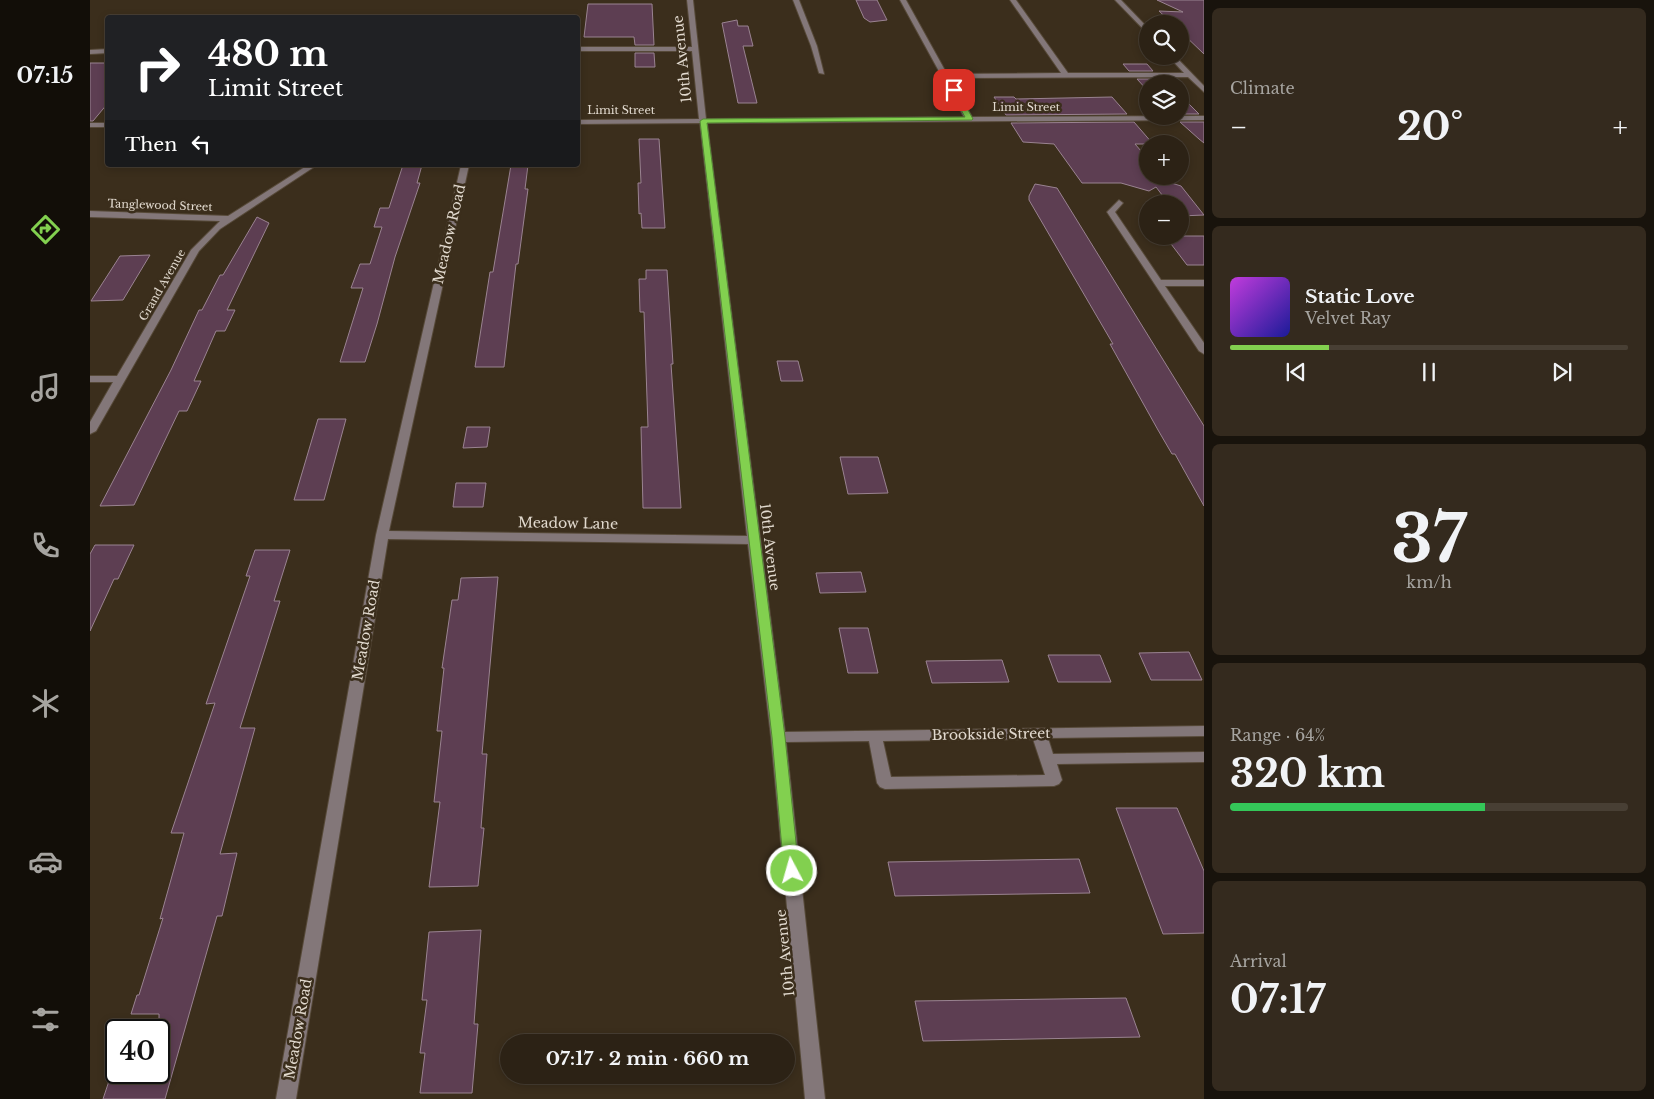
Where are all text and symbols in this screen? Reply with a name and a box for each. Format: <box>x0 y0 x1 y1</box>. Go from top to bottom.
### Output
street label: 10th Avenue <box>668 14 696 104</box>
map controls <box>1139 15 1189 245</box>
button: search <box>1139 15 1189 65</box>
text: 480 m <box>208 32 328 75</box>
icon: right <box>125 35 190 100</box>
text: 07:15 <box>17 62 73 89</box>
pin <box>933 69 975 111</box>
text: Limit Street <box>208 75 343 102</box>
button: layers <box>1139 75 1189 125</box>
icon: arrive <box>940 76 968 104</box>
text: Climate <box>1230 78 1295 98</box>
street label: Limit Street <box>992 100 1061 114</box>
street label: Limit Street <box>587 103 656 117</box>
text: 20° <box>1397 103 1463 150</box>
text: − <box>1230 110 1248 145</box>
text: + <box>1613 110 1628 145</box>
icon: left <box>187 130 215 158</box>
text: Then <box>125 133 177 156</box>
button: + <box>1139 135 1189 185</box>
street label: Meadow Road <box>429 182 469 286</box>
button: − <box>1139 195 1189 245</box>
street label: Tanglewood Street <box>107 196 214 214</box>
icon: directions <box>28 212 63 247</box>
street label: Grand Avenue <box>136 247 188 323</box>
text: Static Love <box>1305 285 1415 308</box>
text: Velvet Ray <box>1305 308 1391 328</box>
icon: previous <box>1282 358 1310 386</box>
icon: pause <box>1415 358 1443 386</box>
icon: next <box>1548 358 1576 386</box>
icon: music <box>28 370 63 405</box>
text: 37 <box>1392 499 1466 580</box>
street label: 10th Avenue <box>756 502 784 592</box>
street label: Meadow Lane <box>518 513 618 533</box>
icon: phone <box>28 528 63 563</box>
text: km/h <box>1406 572 1452 592</box>
street label: Meadow Road <box>348 578 384 682</box>
icon: climate <box>28 686 63 721</box>
street label: Brookside Street <box>931 724 1051 744</box>
text: Range · 64% <box>1230 725 1325 745</box>
text: 320 km <box>1230 750 1385 797</box>
icon: car <box>28 844 63 879</box>
position arrow <box>765 844 817 896</box>
street label: 10th Avenue <box>771 908 799 998</box>
text: Arrival <box>1230 951 1287 971</box>
text: 07:17 <box>1230 976 1325 1023</box>
street label: Meadow Road <box>280 977 316 1081</box>
icon: filters <box>28 1002 63 1037</box>
speed limit sign: 40 <box>105 1019 170 1084</box>
text: 07:17 · 2 min · 660 m <box>546 1047 749 1070</box>

